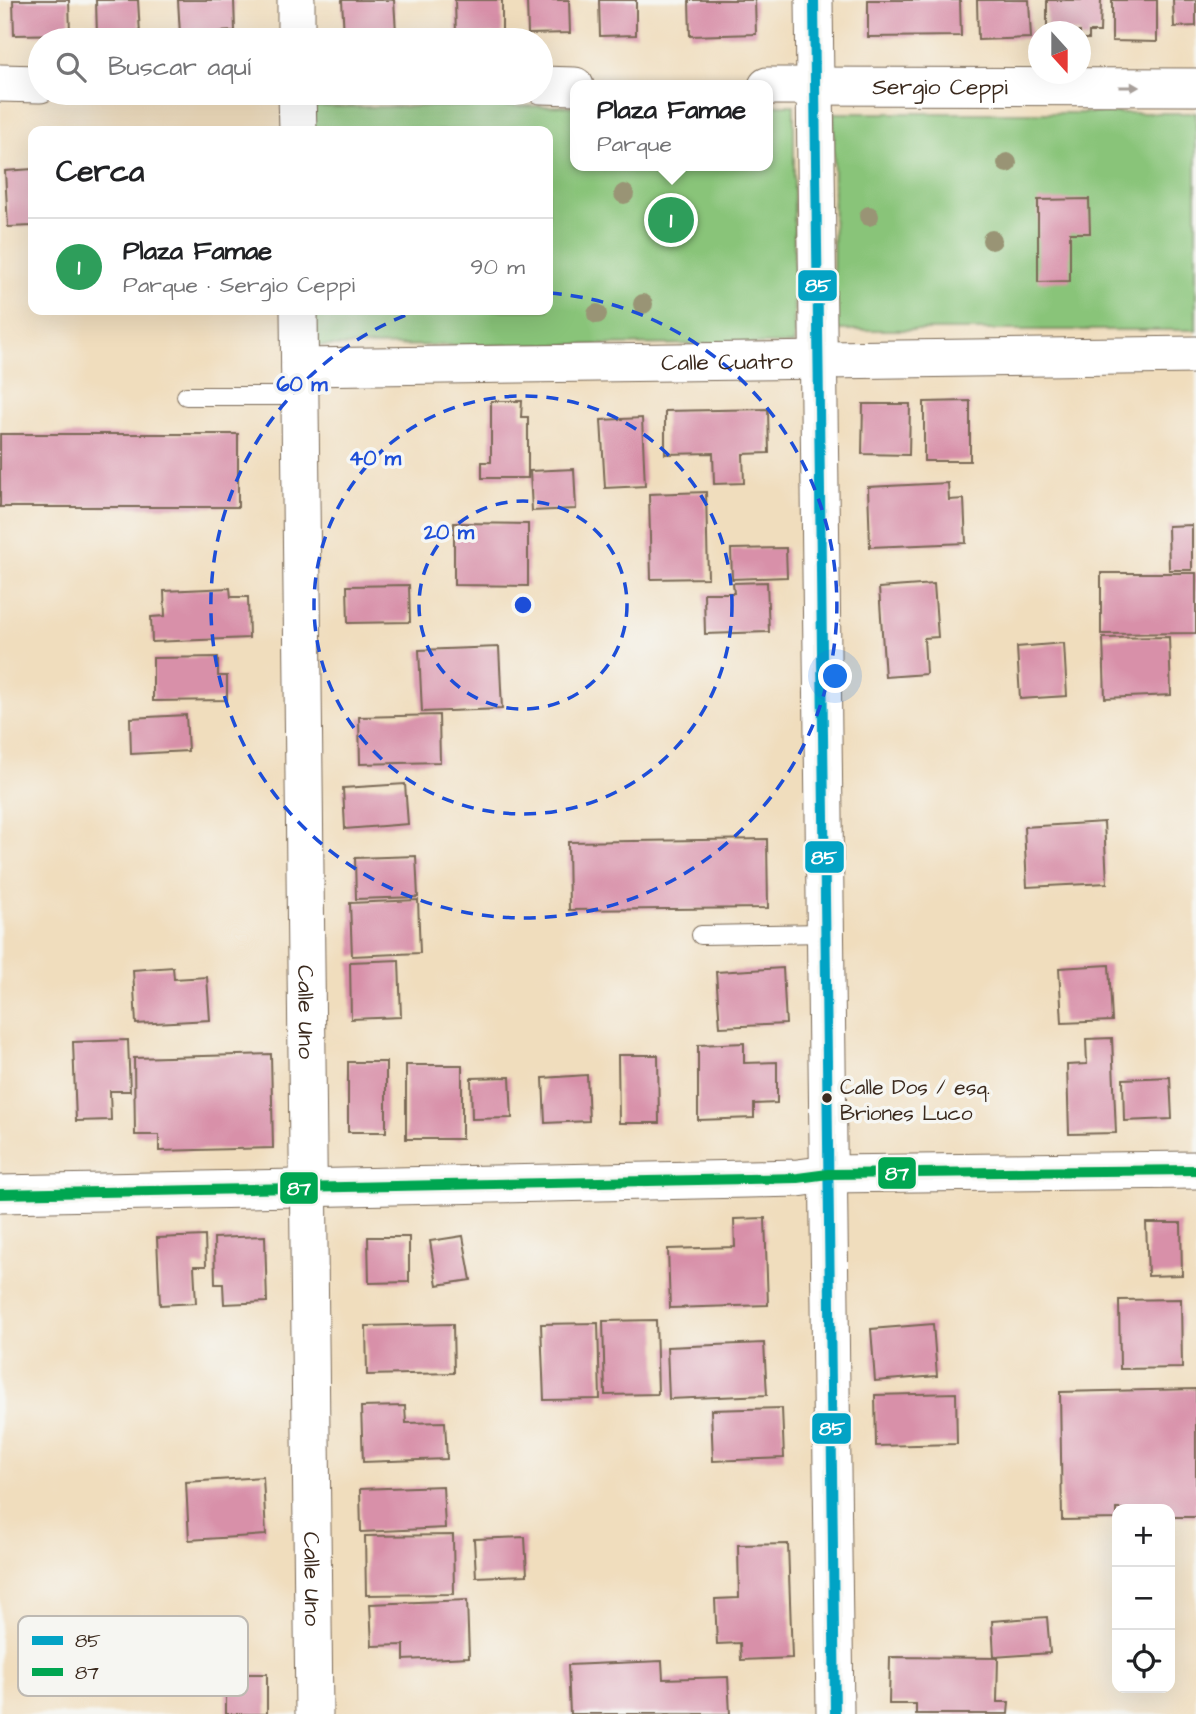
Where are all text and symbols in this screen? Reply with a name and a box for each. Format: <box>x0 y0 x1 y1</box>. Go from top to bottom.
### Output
north arrow <box>1028 21 1091 84</box>
search box <box>28 28 553 105</box>
icon: search <box>52 48 90 86</box>
text: Buscar aquí <box>108 49 251 85</box>
street label: Sergio Ceppi <box>872 71 1008 104</box>
popup <box>570 80 773 171</box>
one-way arrow <box>1119 81 1141 93</box>
text: Plaza Famae <box>597 92 746 128</box>
text: Parque <box>597 128 672 160</box>
text: Cerca <box>56 151 144 193</box>
pin: 1 <box>648 194 694 246</box>
text: Plaza Famae <box>123 233 272 269</box>
text: 1 <box>78 251 80 283</box>
text: 90 m <box>470 251 525 283</box>
text: Parque · Sergio Ceppi <box>123 269 355 301</box>
line badge: 85 <box>797 269 838 302</box>
text: 85 <box>805 273 831 300</box>
street label: Calle Cuatro <box>661 345 793 379</box>
text: 60 m <box>276 370 328 399</box>
text: 40 m <box>349 444 402 473</box>
text: 20 m <box>423 518 475 547</box>
centre of rings <box>511 593 535 617</box>
your location <box>818 659 852 693</box>
line badge: 85 <box>804 840 845 874</box>
text: 85 <box>811 845 837 872</box>
street label: Calle Uno <box>289 965 322 1059</box>
place label: Calle Dos / esq. Briones Luco <box>840 1073 990 1128</box>
marker: Calle Dos / esq. Briones Luco <box>820 1091 834 1105</box>
line badge: 87 <box>877 1156 917 1190</box>
text: 87 <box>885 1161 909 1188</box>
line badge: 87 <box>279 1171 319 1205</box>
text: 87 <box>287 1176 311 1203</box>
line badge: 85 <box>811 1412 852 1445</box>
text: 85 <box>819 1416 845 1443</box>
map controls <box>1112 1504 1175 1693</box>
button: + <box>1112 1504 1175 1567</box>
street label: Calle Uno <box>295 1532 328 1626</box>
button: − <box>1112 1567 1175 1630</box>
legend <box>18 1616 248 1696</box>
text: 85 <box>75 1628 101 1655</box>
button: locate <box>1112 1630 1175 1693</box>
text: 87 <box>75 1660 99 1687</box>

